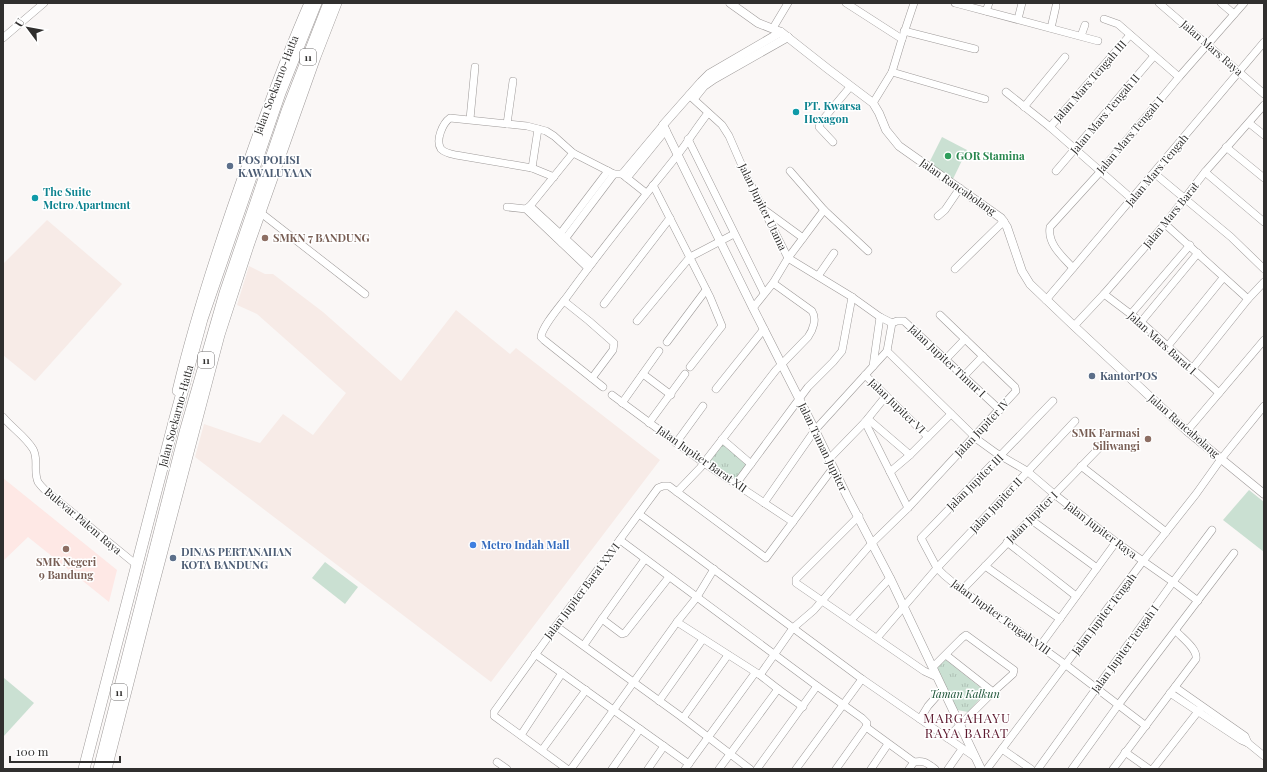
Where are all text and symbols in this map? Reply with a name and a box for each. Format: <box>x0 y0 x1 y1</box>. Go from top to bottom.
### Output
north arrow <box>8 8 48 48</box>
text: U <box>11 15 28 30</box>
street label: Jalan Mars Raya <box>1177 16 1247 79</box>
street label: Jalan Soekarno-Hatta <box>249 33 302 138</box>
street label: Jalan Mars Tengah III <box>1051 37 1129 125</box>
road number: 11 <box>300 49 316 65</box>
street label: Jalan Mars Tengah II <box>1092 93 1167 177</box>
place label: PT. Kwarsa Hexagon <box>804 98 861 126</box>
marker: PT. Kwarsa Hexagon <box>791 107 801 117</box>
street label: Jalan Mars Tengah I <box>1121 130 1192 210</box>
street label: Jalan Mars Tengah <box>1123 131 1191 209</box>
place label: GOR Stamina <box>956 148 1025 163</box>
marker: GOR Stamina <box>943 151 953 161</box>
place label: POS POLISI KAWALUYAAN <box>238 152 312 180</box>
street label: Jalan Rancabolang <box>916 154 1000 219</box>
street label: Jalan Jupiter Utama <box>735 160 791 253</box>
marker: POS POLISI KAWALUYAAN <box>225 161 235 171</box>
street label: Jalan Mars Barat <box>1139 178 1202 252</box>
place label: The Suite Metro Apartment <box>43 184 131 212</box>
marker: The Suite Metro Apartment <box>30 193 40 203</box>
place label: SMKN 7 BANDUNG <box>273 230 370 245</box>
marker: SMKN 7 BANDUNG <box>260 233 270 243</box>
street label: Jalan Mars Barat I <box>1124 307 1200 378</box>
street label: Jalan Jupiter Timur I <box>905 320 989 400</box>
road number: 11 <box>198 352 214 368</box>
street label: Jalan Soekarno-Hatta <box>154 363 197 470</box>
place label: KantorPOS <box>1100 368 1158 383</box>
marker: KantorPOS <box>1087 371 1097 381</box>
street label: Jalan Jupiter VI <box>865 374 929 437</box>
street label: Jalan Rancabolang <box>1145 390 1223 461</box>
street label: Jalan Jupiter IV <box>950 396 1012 460</box>
street label: Jalan Taman Jupiter <box>795 399 851 494</box>
street label: Jalan Jupiter Barat XII <box>654 421 750 495</box>
place label: SMK Farmasi Siliwangi <box>1072 425 1141 453</box>
marker: SMK Farmasi Siliwangi <box>1143 434 1153 444</box>
street label: Jalan Jupiter III <box>944 451 1006 513</box>
street label: Jalan Jupiter II <box>967 475 1025 535</box>
street label: Bulevar Palem Raya <box>42 484 125 558</box>
street label: Jalan Jupiter I <box>1002 488 1061 546</box>
street label: Jalan Jupiter Raya <box>1061 497 1141 562</box>
place label: Metro Indah Mall <box>481 537 570 552</box>
street label: Jalan Jupiter Barat XXVI <box>540 539 623 643</box>
marker: Metro Indah Mall <box>468 540 478 550</box>
marker: SMK Negeri 9 Bandung <box>61 544 71 554</box>
place label: DINAS PERTANAHAN KOTA BANDUNG <box>181 544 292 572</box>
marker: DINAS PERTANAHAN KOTA BANDUNG <box>168 553 178 563</box>
place label: SMK Negeri 9 Bandung <box>36 554 97 582</box>
street label: Jalan Jupiter Tengah <box>1067 569 1140 658</box>
street label: Jalan Jupiter Tengah VIII <box>948 575 1054 658</box>
street label: Jalan Jupiter Tengah I <box>1087 601 1162 697</box>
road number: 11 <box>111 684 127 700</box>
park label: Taman Kalkun <box>930 686 1000 701</box>
district label: MARGAHAYU RAYA BARAT <box>923 709 1011 741</box>
scale bar <box>10 738 120 764</box>
text: 100 m <box>16 743 49 759</box>

